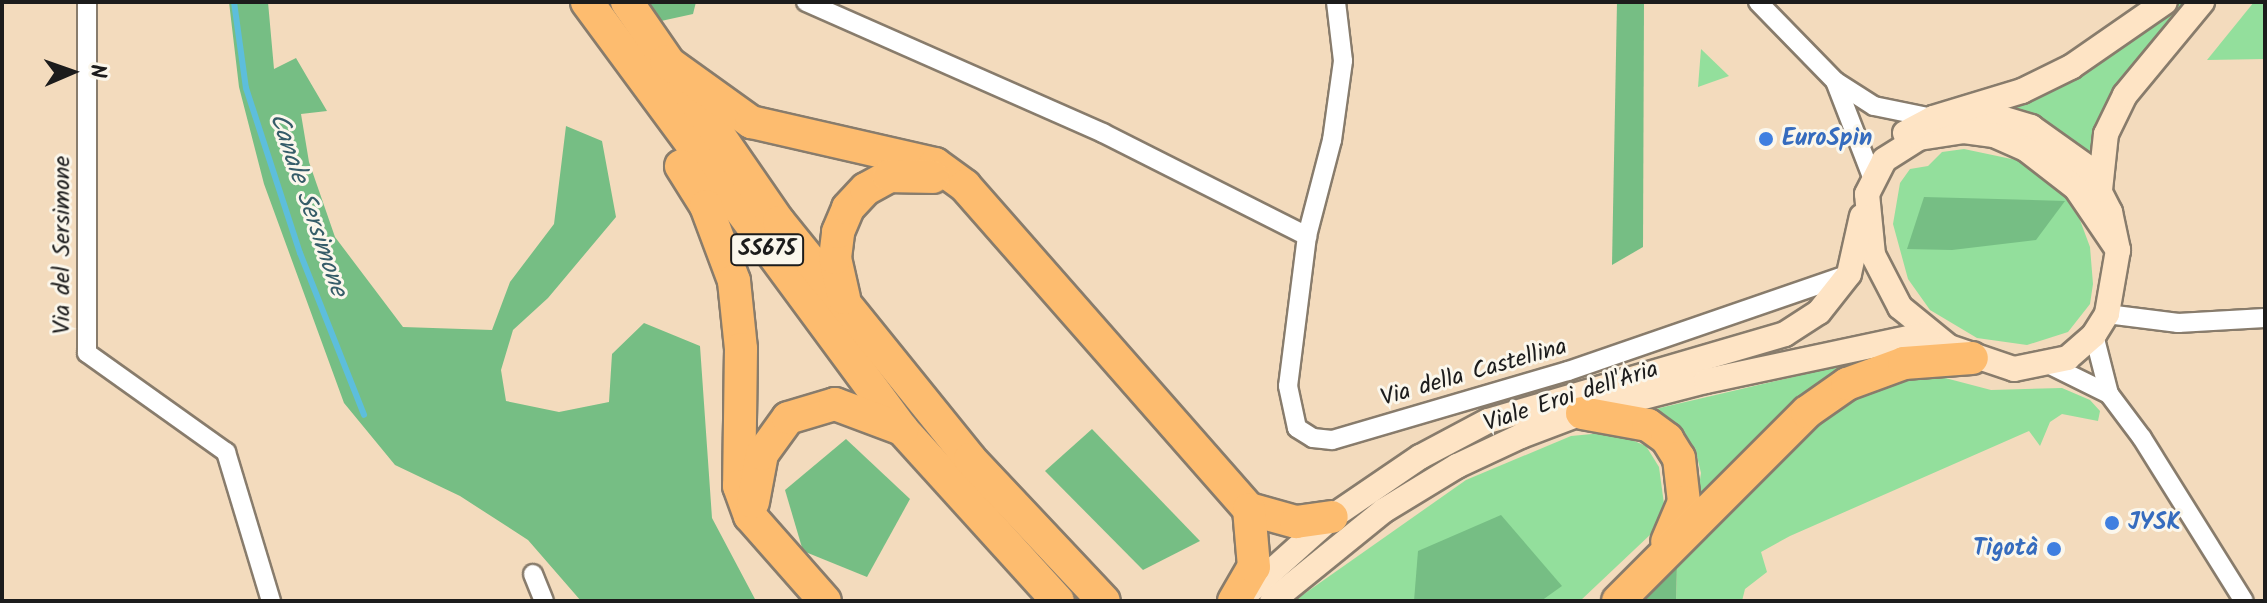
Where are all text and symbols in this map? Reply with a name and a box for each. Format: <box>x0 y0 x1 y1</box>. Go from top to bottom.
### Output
north arrow <box>32 32 112 112</box>
text: N <box>79 64 114 79</box>
water label: Canale Sersimone <box>261 109 353 301</box>
place label: EuroSpin <box>1782 125 1872 153</box>
marker: EuroSpin <box>1757 130 1775 148</box>
street label: Via del Sersimone <box>49 156 77 334</box>
road number: SS675 <box>729 232 805 268</box>
street label: Via della Castellina <box>1378 333 1570 413</box>
street label: Viale Eroi dell'Aria <box>1480 355 1662 439</box>
place label: JYSK <box>2128 509 2181 537</box>
marker: JYSK <box>2103 514 2121 532</box>
place label: Tigotà <box>1973 535 2038 563</box>
marker: Tigotà <box>2045 540 2063 558</box>

